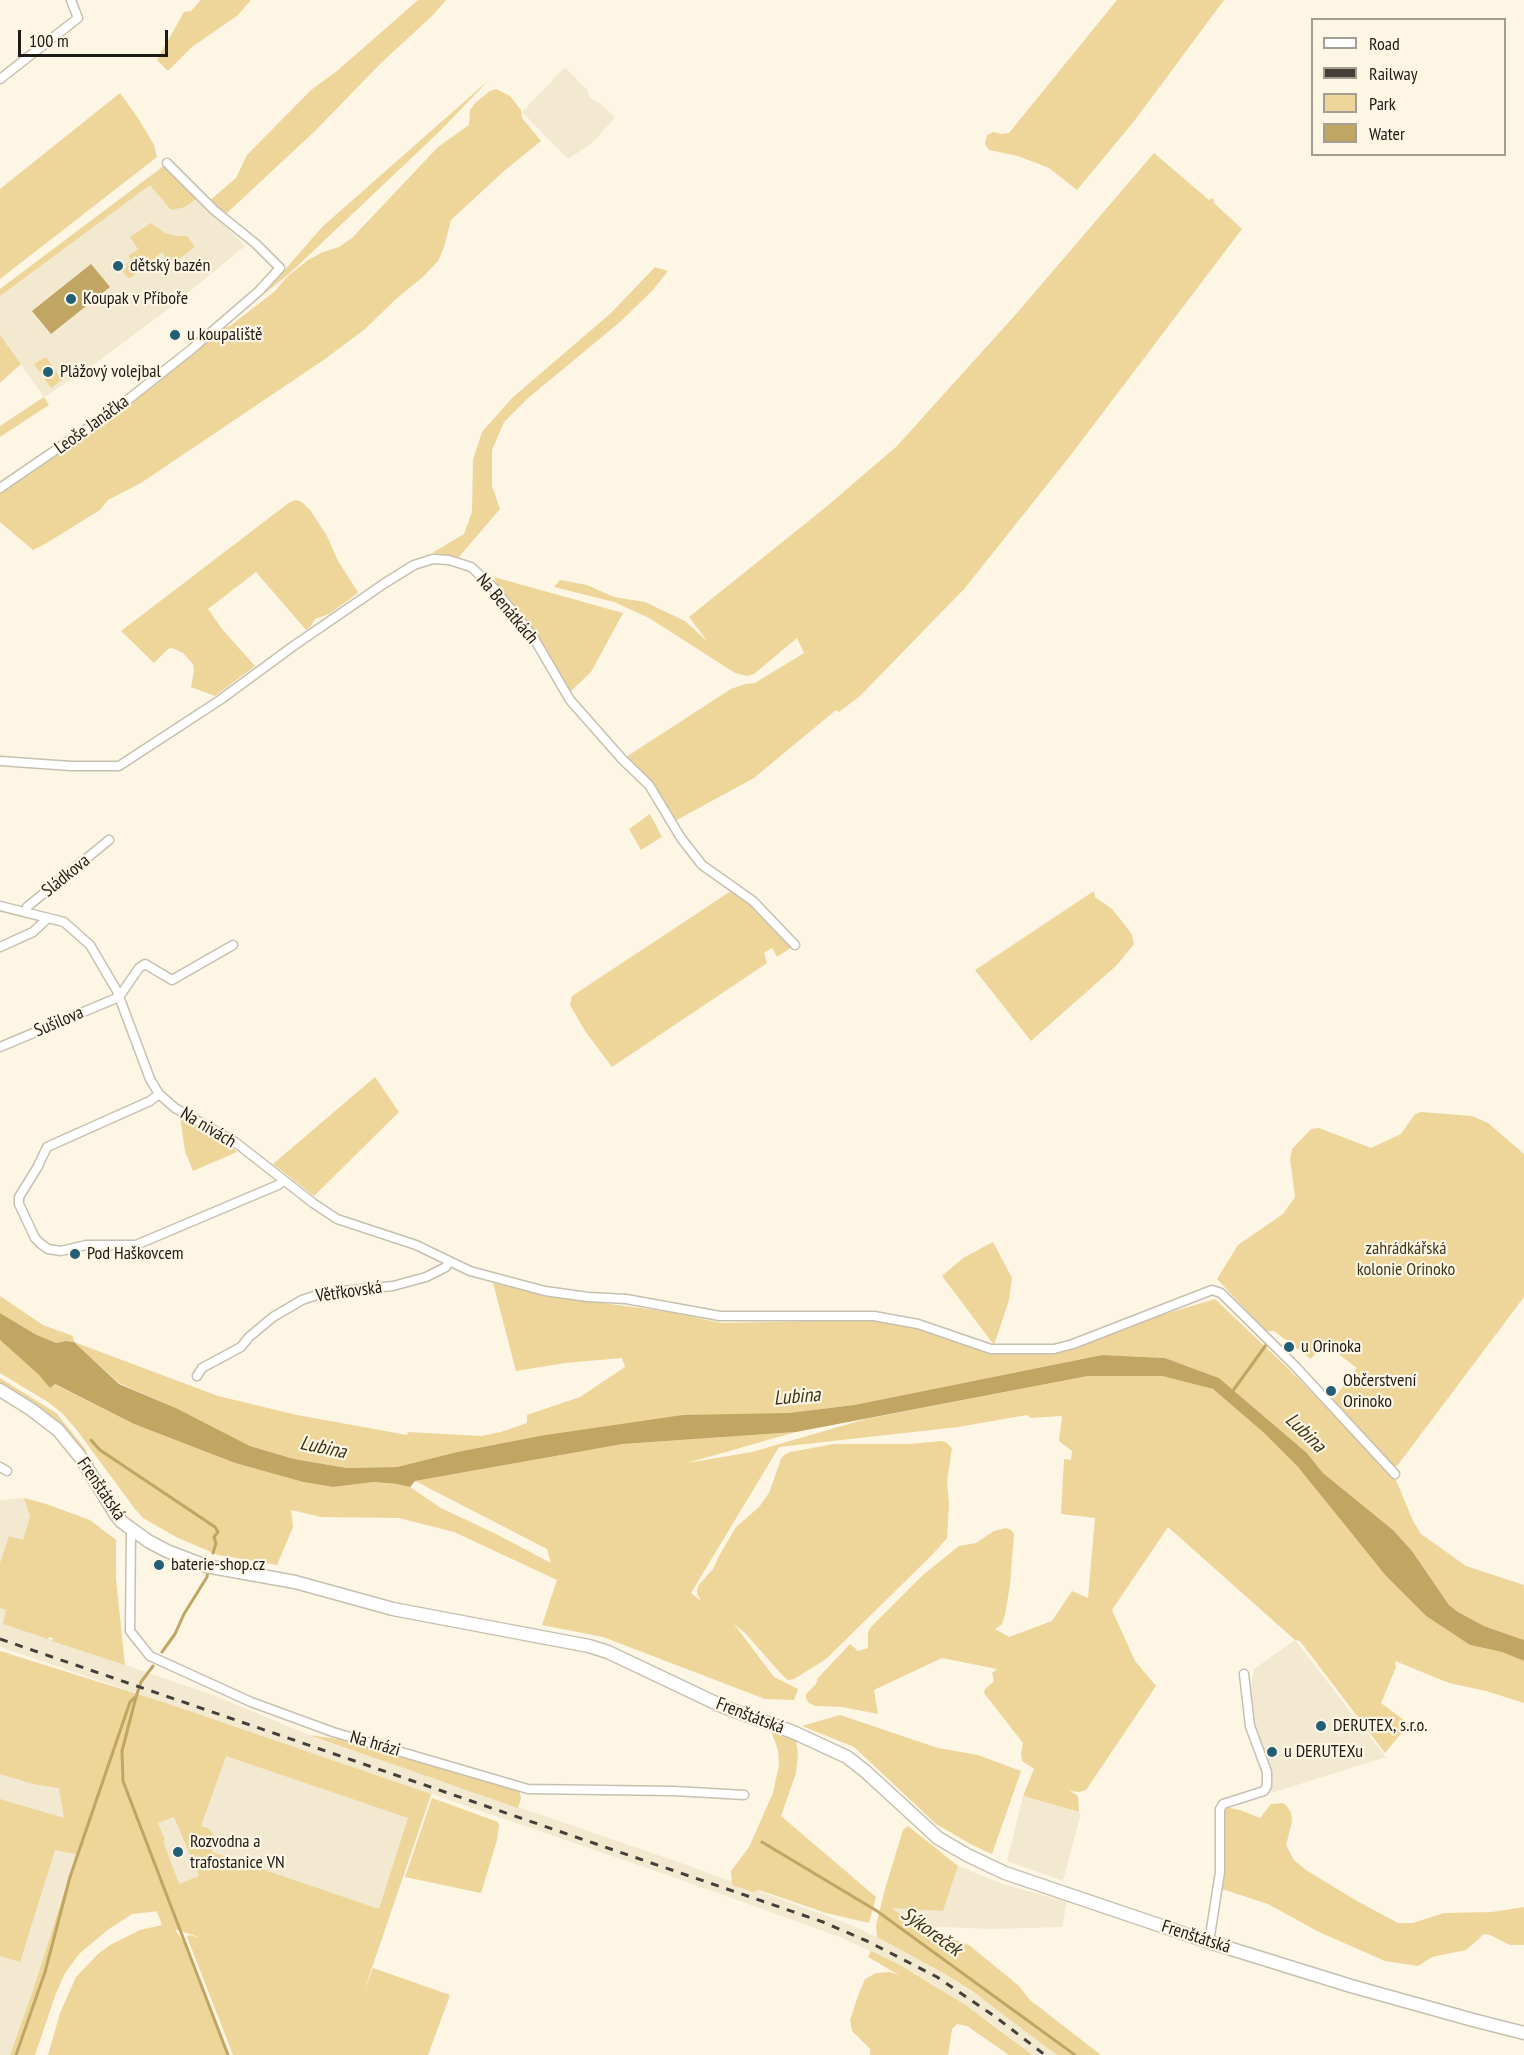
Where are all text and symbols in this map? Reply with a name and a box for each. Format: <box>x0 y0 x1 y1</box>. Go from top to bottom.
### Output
scale bar <box>21 18 171 56</box>
legend <box>1311 18 1506 156</box>
text: 100 m <box>29 29 69 52</box>
text: Road <box>1369 32 1400 55</box>
text: Railway <box>1369 62 1418 85</box>
text: Park <box>1369 92 1396 115</box>
text: Water <box>1369 122 1405 145</box>
place label: dětský bazén <box>130 255 210 277</box>
marker: dětský bazén <box>111 259 125 273</box>
place label: Koupak v Příboře <box>83 288 188 310</box>
marker: Koupak v Příboře <box>64 292 78 306</box>
place label: u koupaliště <box>187 324 262 346</box>
marker: u koupaliště <box>168 328 182 342</box>
place label: Plážový volejbal <box>60 361 161 383</box>
marker: Plážový volejbal <box>41 365 55 379</box>
street label: Leoše Janáčka <box>51 391 133 459</box>
street label: Na Benátkách <box>471 569 543 649</box>
street label: Sládkova <box>38 850 94 902</box>
street label: Sušilova <box>31 1002 87 1042</box>
street label: Na nivách <box>176 1103 240 1153</box>
park label: zahrádkářská kolonie Orinoko <box>1357 1238 1455 1280</box>
place label: Pod Haškovcem <box>87 1243 184 1265</box>
marker: Pod Haškovcem <box>68 1247 82 1261</box>
street label: Větřkovská <box>315 1277 383 1307</box>
place label: u Orinoka <box>1301 1336 1361 1358</box>
marker: u Orinoka <box>1282 1340 1296 1354</box>
place label: Občerstvení Orinoko <box>1343 1370 1416 1412</box>
water label: Lubina <box>773 1383 821 1411</box>
marker: Občerstvení Orinoko <box>1324 1384 1338 1398</box>
water label: Lubina <box>1280 1408 1330 1458</box>
water label: Lubina <box>298 1431 348 1465</box>
street label: Frenštátská <box>72 1453 130 1525</box>
place label: baterie-shop.cz <box>171 1554 265 1576</box>
marker: baterie-shop.cz <box>152 1558 166 1572</box>
street label: Frenštátská <box>713 1693 787 1739</box>
place label: DERUTEX, s.r.o. <box>1333 1715 1428 1737</box>
marker: DERUTEX, s.r.o. <box>1314 1719 1328 1733</box>
street label: Na hrázi <box>347 1727 403 1761</box>
place label: u DERUTEXu <box>1284 1741 1363 1763</box>
marker: u DERUTEXu <box>1265 1745 1279 1759</box>
place label: Rozvodna a trafostanice VN <box>190 1831 285 1874</box>
marker: Rozvodna a trafostanice VN <box>171 1845 185 1859</box>
water label: Sýkoreček <box>896 1902 966 1962</box>
street label: Frenštátská <box>1159 1916 1233 1958</box>

